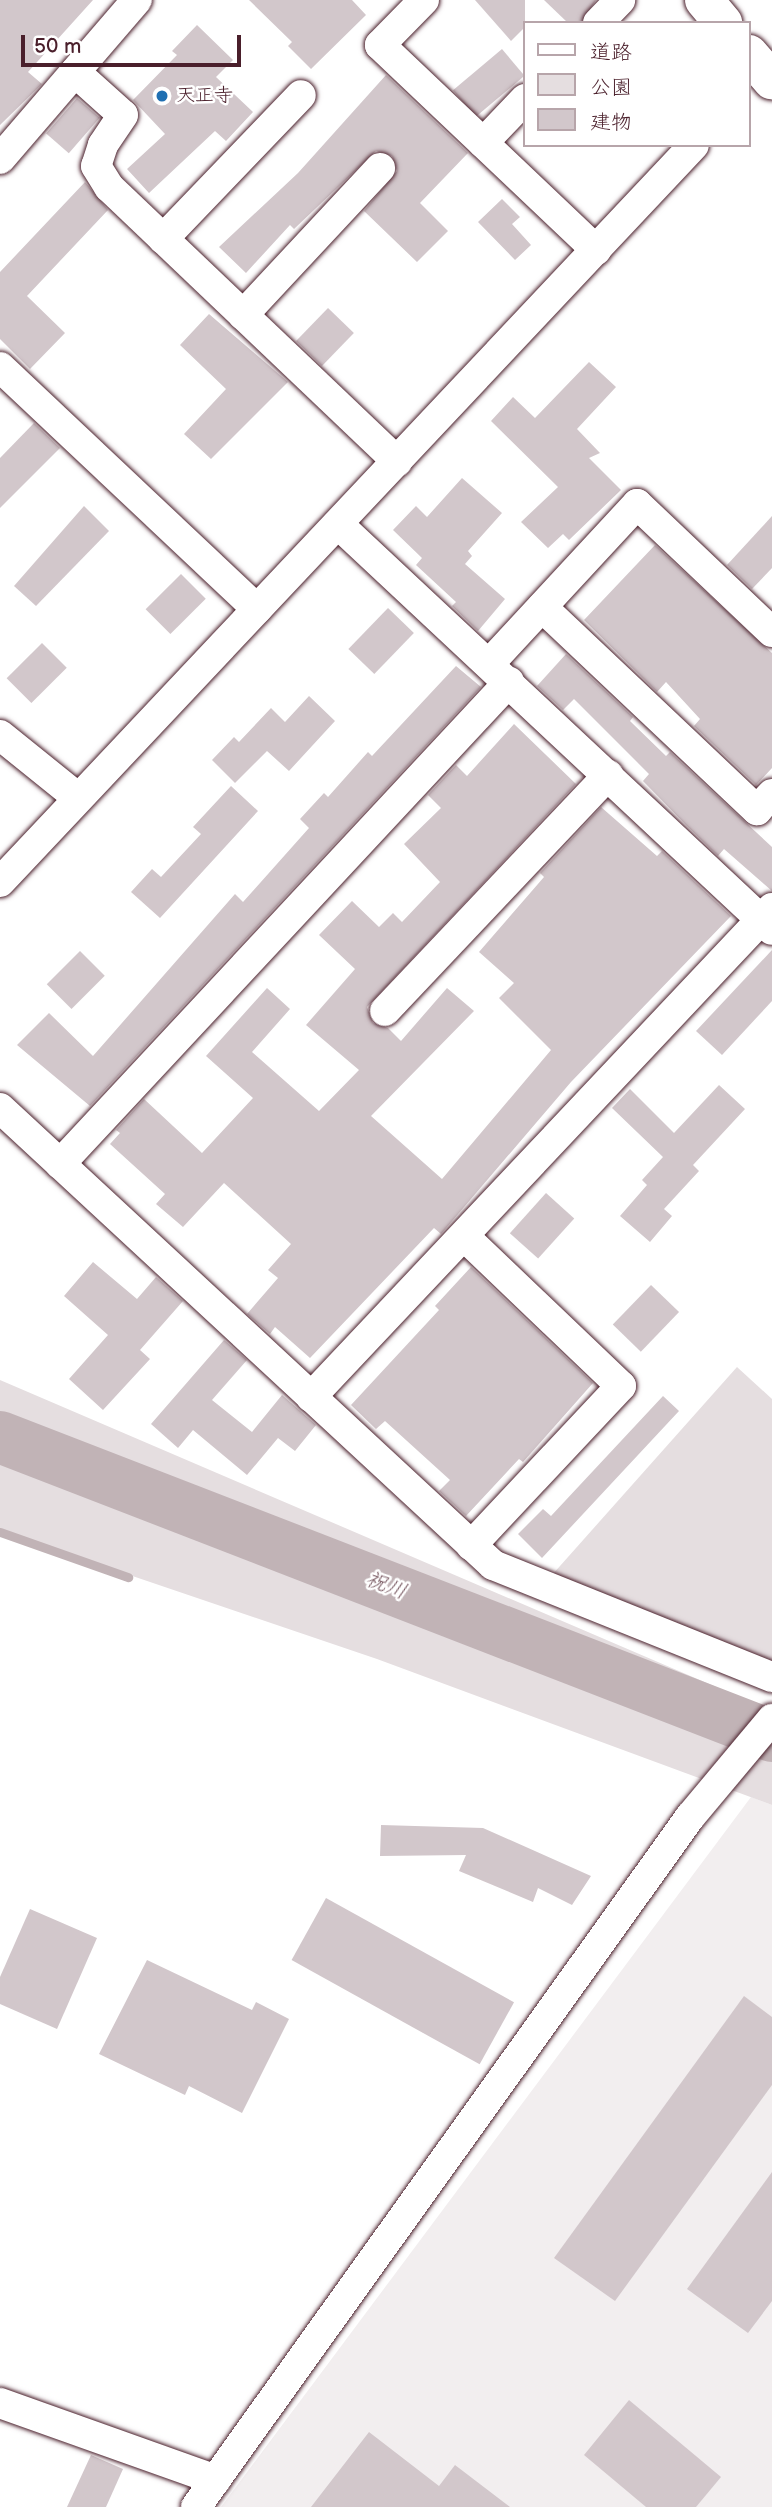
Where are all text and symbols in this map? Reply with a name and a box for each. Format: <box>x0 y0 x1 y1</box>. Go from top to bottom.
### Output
scale bar <box>24 21 245 65</box>
legend <box>524 21 751 147</box>
text: 50 m <box>34 34 81 59</box>
text: 道路 <box>590 40 632 65</box>
text: 公園 <box>590 75 632 100</box>
place label: 天正寺 <box>176 85 233 107</box>
marker: 天正寺 <box>154 88 170 104</box>
text: 建物 <box>590 110 632 135</box>
water label: 祝川 <box>362 1567 410 1605</box>

